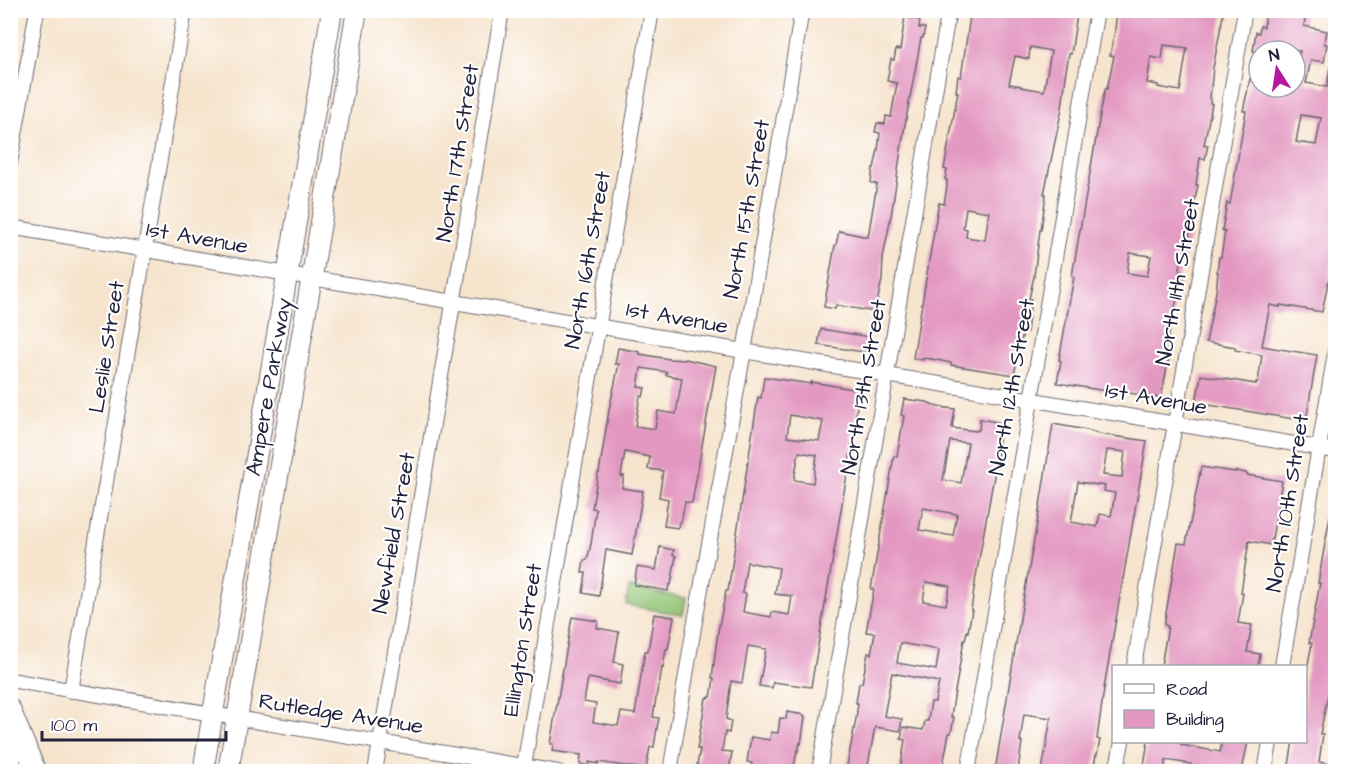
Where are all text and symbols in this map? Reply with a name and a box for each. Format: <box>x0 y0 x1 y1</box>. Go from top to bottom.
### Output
north arrow <box>1247 39 1307 99</box>
text: N <box>1267 44 1281 67</box>
street label: North 17th Street <box>429 62 487 244</box>
street label: North 15th Street <box>716 117 778 301</box>
street label: North 16th Street <box>557 169 619 351</box>
street label: North 11th Street <box>1148 196 1208 368</box>
street label: 1st Avenue <box>144 214 251 262</box>
street label: Leslie Street <box>81 279 133 415</box>
street label: 1st Avenue <box>624 294 731 342</box>
street label: Ampere Parkway <box>238 296 301 479</box>
street label: North 12th Street <box>981 296 1043 478</box>
street label: North 13th Street <box>833 297 895 477</box>
street label: 1st Avenue <box>1103 375 1210 423</box>
street label: North 10th Street <box>1259 412 1317 594</box>
street label: Newfield Street <box>365 450 423 616</box>
street label: Ellington Street <box>496 561 551 719</box>
legend <box>1112 665 1307 743</box>
text: Road <box>1166 677 1207 702</box>
street label: Rutledge Avenue <box>256 686 425 743</box>
scale bar <box>42 704 226 742</box>
text: Building <box>1166 707 1224 733</box>
text: 100 m <box>51 713 97 738</box>

